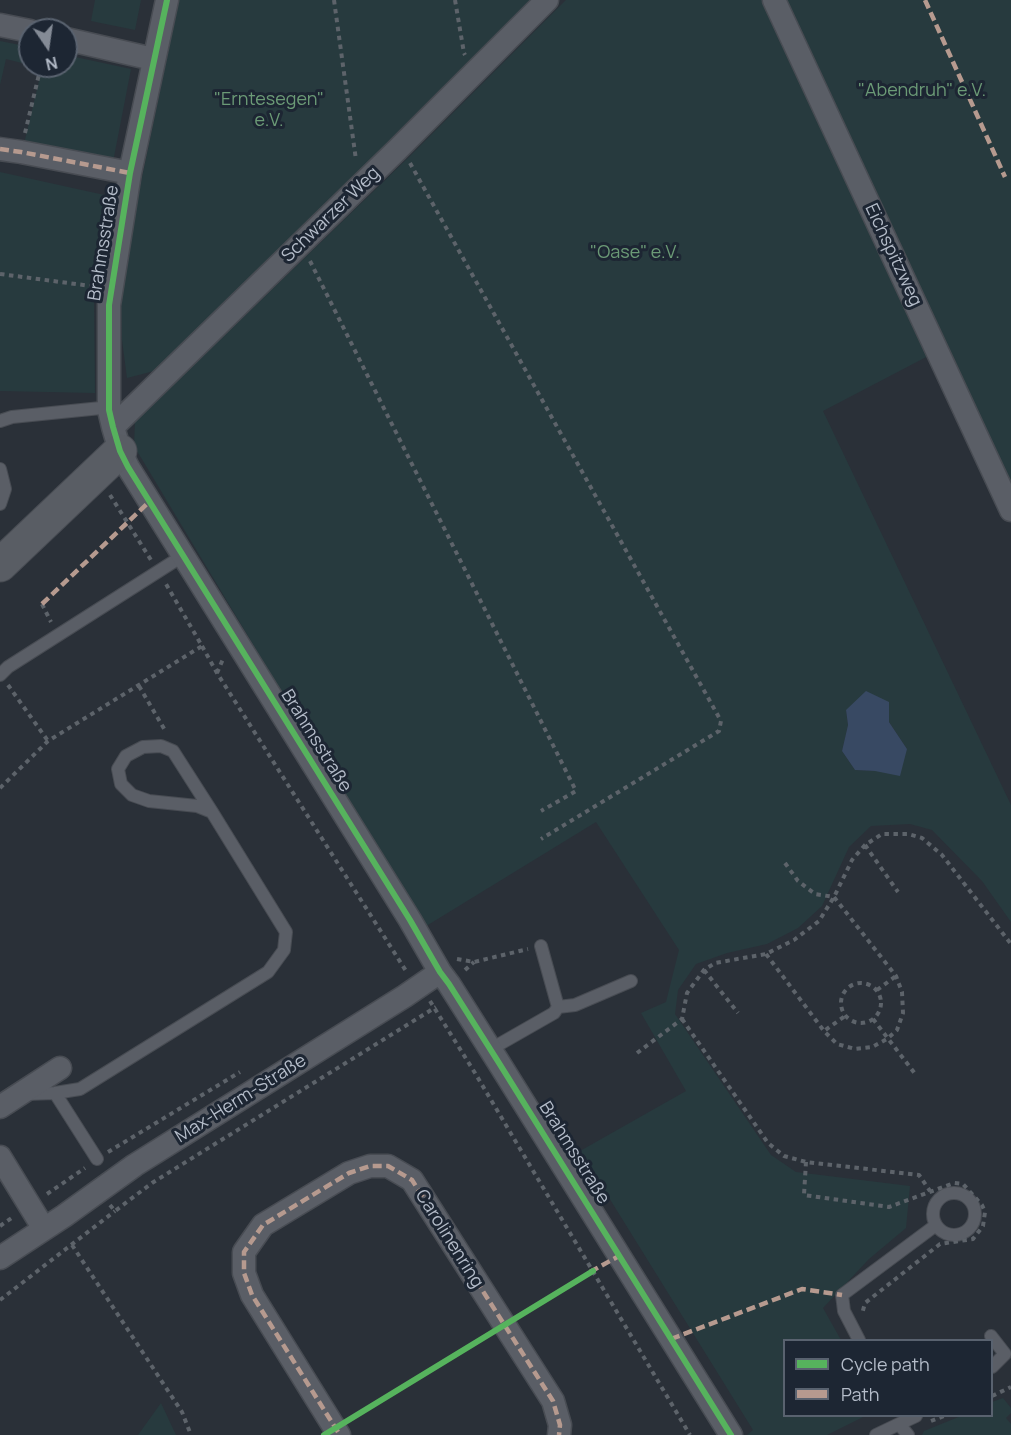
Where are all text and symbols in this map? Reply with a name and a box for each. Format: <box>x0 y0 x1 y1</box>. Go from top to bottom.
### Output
north arrow <box>18 18 78 78</box>
text: N <box>44 52 60 76</box>
park label: "Abendruh" e.V. <box>858 80 986 102</box>
park label: "Erntesegen" e.V. <box>214 89 324 132</box>
street label: Schwarzer Weg <box>278 163 384 267</box>
street label: Brahmsstraße <box>84 184 124 302</box>
street label: Eichspitzweg <box>860 200 926 310</box>
park label: "Oase" e.V. <box>590 242 680 264</box>
street label: Brahmsstraße <box>276 686 356 796</box>
street label: Max-Herm-Straße <box>172 1050 310 1148</box>
street label: Brahmsstraße <box>534 1098 614 1208</box>
street label: Carolinenring <box>410 1186 488 1292</box>
legend <box>783 1339 993 1417</box>
text: Cycle path <box>841 1352 930 1376</box>
text: Path <box>841 1382 879 1406</box>

